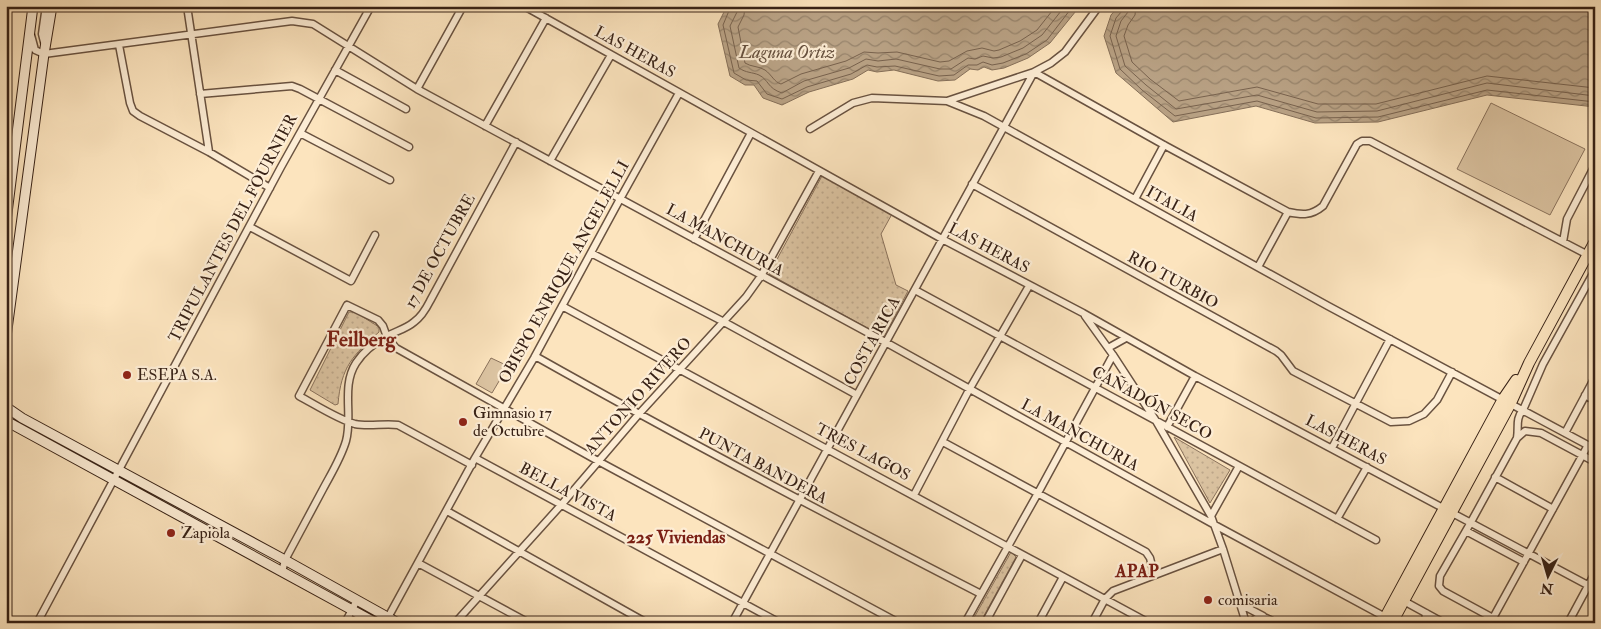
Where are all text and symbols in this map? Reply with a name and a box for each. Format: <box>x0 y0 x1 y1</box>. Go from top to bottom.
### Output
street label: LAS HERAS <box>591 22 679 82</box>
water label: Laguna Ortiz <box>738 41 835 64</box>
street label: TRIPULANTES DEL FOURNIER <box>164 110 302 346</box>
street label: OBISPO ENRIQUE ANGELELLI <box>494 157 634 387</box>
street label: ITALIA <box>1143 182 1201 226</box>
street label: 17 DE OCTUBRE <box>400 190 480 312</box>
street label: LA MANCHURIA <box>663 199 787 281</box>
street label: LAS HERAS <box>945 218 1033 278</box>
street label: RIO TURBIO <box>1124 247 1222 313</box>
street label: COSTA RICA <box>839 293 905 389</box>
district label: Feilberg <box>326 326 396 353</box>
street label: ANTONIO RIVERO <box>579 333 696 460</box>
street label: CAÑADÓN SECO <box>1088 361 1216 444</box>
place label: ESEPA S.A. <box>137 365 217 385</box>
marker: ESEPA S.A. <box>121 369 133 381</box>
street label: LA MANCHURIA <box>1018 394 1142 476</box>
place label: Gimnasio 17 de Octubre <box>473 403 552 441</box>
street label: LAS HERAS <box>1302 410 1390 470</box>
marker: Gimnasio 17 de Octubre <box>457 416 469 428</box>
street label: TRES LAGOS <box>812 419 914 485</box>
street label: PUNTA BANDERA <box>695 424 831 508</box>
street label: BELLA VISTA <box>516 458 620 526</box>
place label: Zapiola <box>181 523 230 544</box>
district label: 225 Viviendas <box>627 526 725 549</box>
marker: Zapiola <box>165 527 177 539</box>
north arrow <box>1524 552 1574 602</box>
district label: APAP <box>1114 560 1159 583</box>
text: N <box>1539 579 1555 598</box>
place label: comisaria <box>1218 590 1278 610</box>
marker: comisaria <box>1202 594 1214 606</box>

